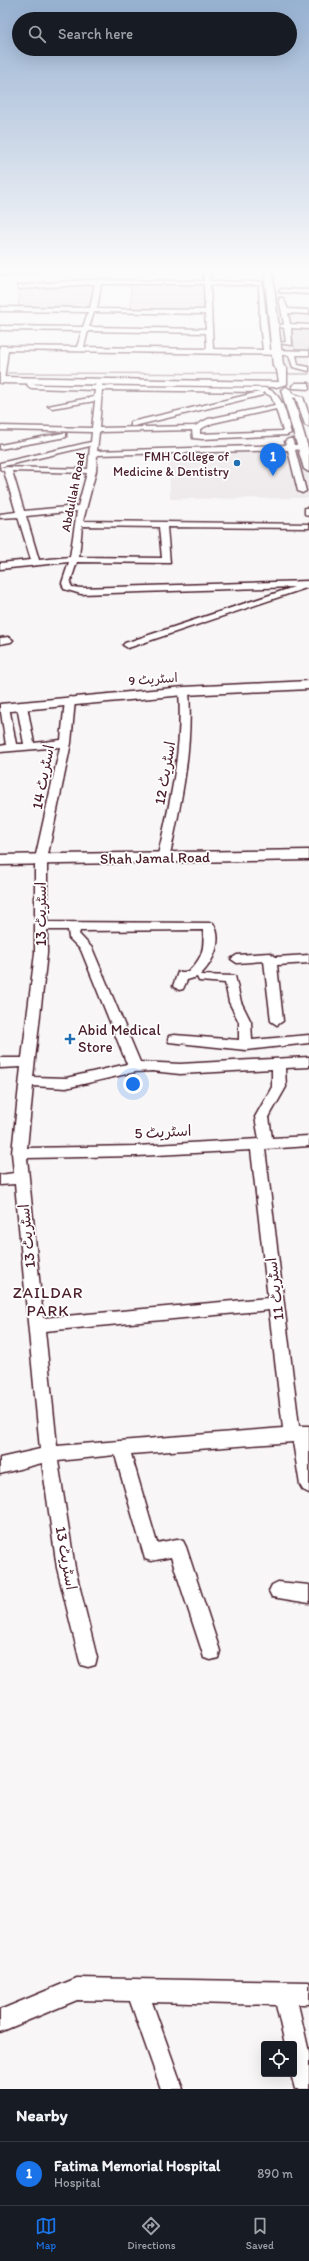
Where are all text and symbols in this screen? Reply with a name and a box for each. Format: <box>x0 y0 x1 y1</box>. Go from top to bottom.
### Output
search box <box>12 12 297 56</box>
icon: search <box>26 23 48 45</box>
text: Search here <box>58 25 133 43</box>
pin: 1 <box>260 443 286 476</box>
place label: FMH College of Medicine & Dentistry <box>113 449 229 479</box>
street label: Abdullah Road <box>58 451 88 533</box>
marker: FMH College of Medicine & Dentistry <box>232 458 242 468</box>
street label: اسٹریٹ 9 <box>128 670 178 689</box>
street label: اسٹریٹ 12 <box>151 740 179 806</box>
street label: اسٹریٹ 14 <box>28 743 58 811</box>
street label: Shah Jamal Road <box>100 848 210 868</box>
street label: اسٹریٹ 13 <box>32 882 50 946</box>
place label: Abid Medical Store <box>78 1021 161 1056</box>
marker: Abid Medical Store <box>65 1034 75 1044</box>
your location <box>123 1074 143 1094</box>
street label: اسٹریٹ 5 <box>134 1122 192 1142</box>
street label: اسٹریٹ 13 <box>15 1203 39 1269</box>
street label: اسٹریٹ 11 <box>262 1257 288 1321</box>
district label: ZAILDAR PARK <box>13 1283 83 1320</box>
street label: اسٹریٹ 13 <box>52 1525 80 1591</box>
map controls <box>261 2041 297 2077</box>
button: locate <box>261 2041 297 2077</box>
text: Nearby <box>16 2105 68 2125</box>
text: Fatima Memorial Hospital <box>54 2157 220 2175</box>
text: 1 <box>26 2166 32 2181</box>
text: 890 m <box>257 2166 293 2181</box>
text: Hospital <box>54 2175 101 2190</box>
tab: Map <box>35 2215 57 2252</box>
tab: Directions <box>127 2215 176 2252</box>
tab: Saved <box>246 2215 274 2252</box>

